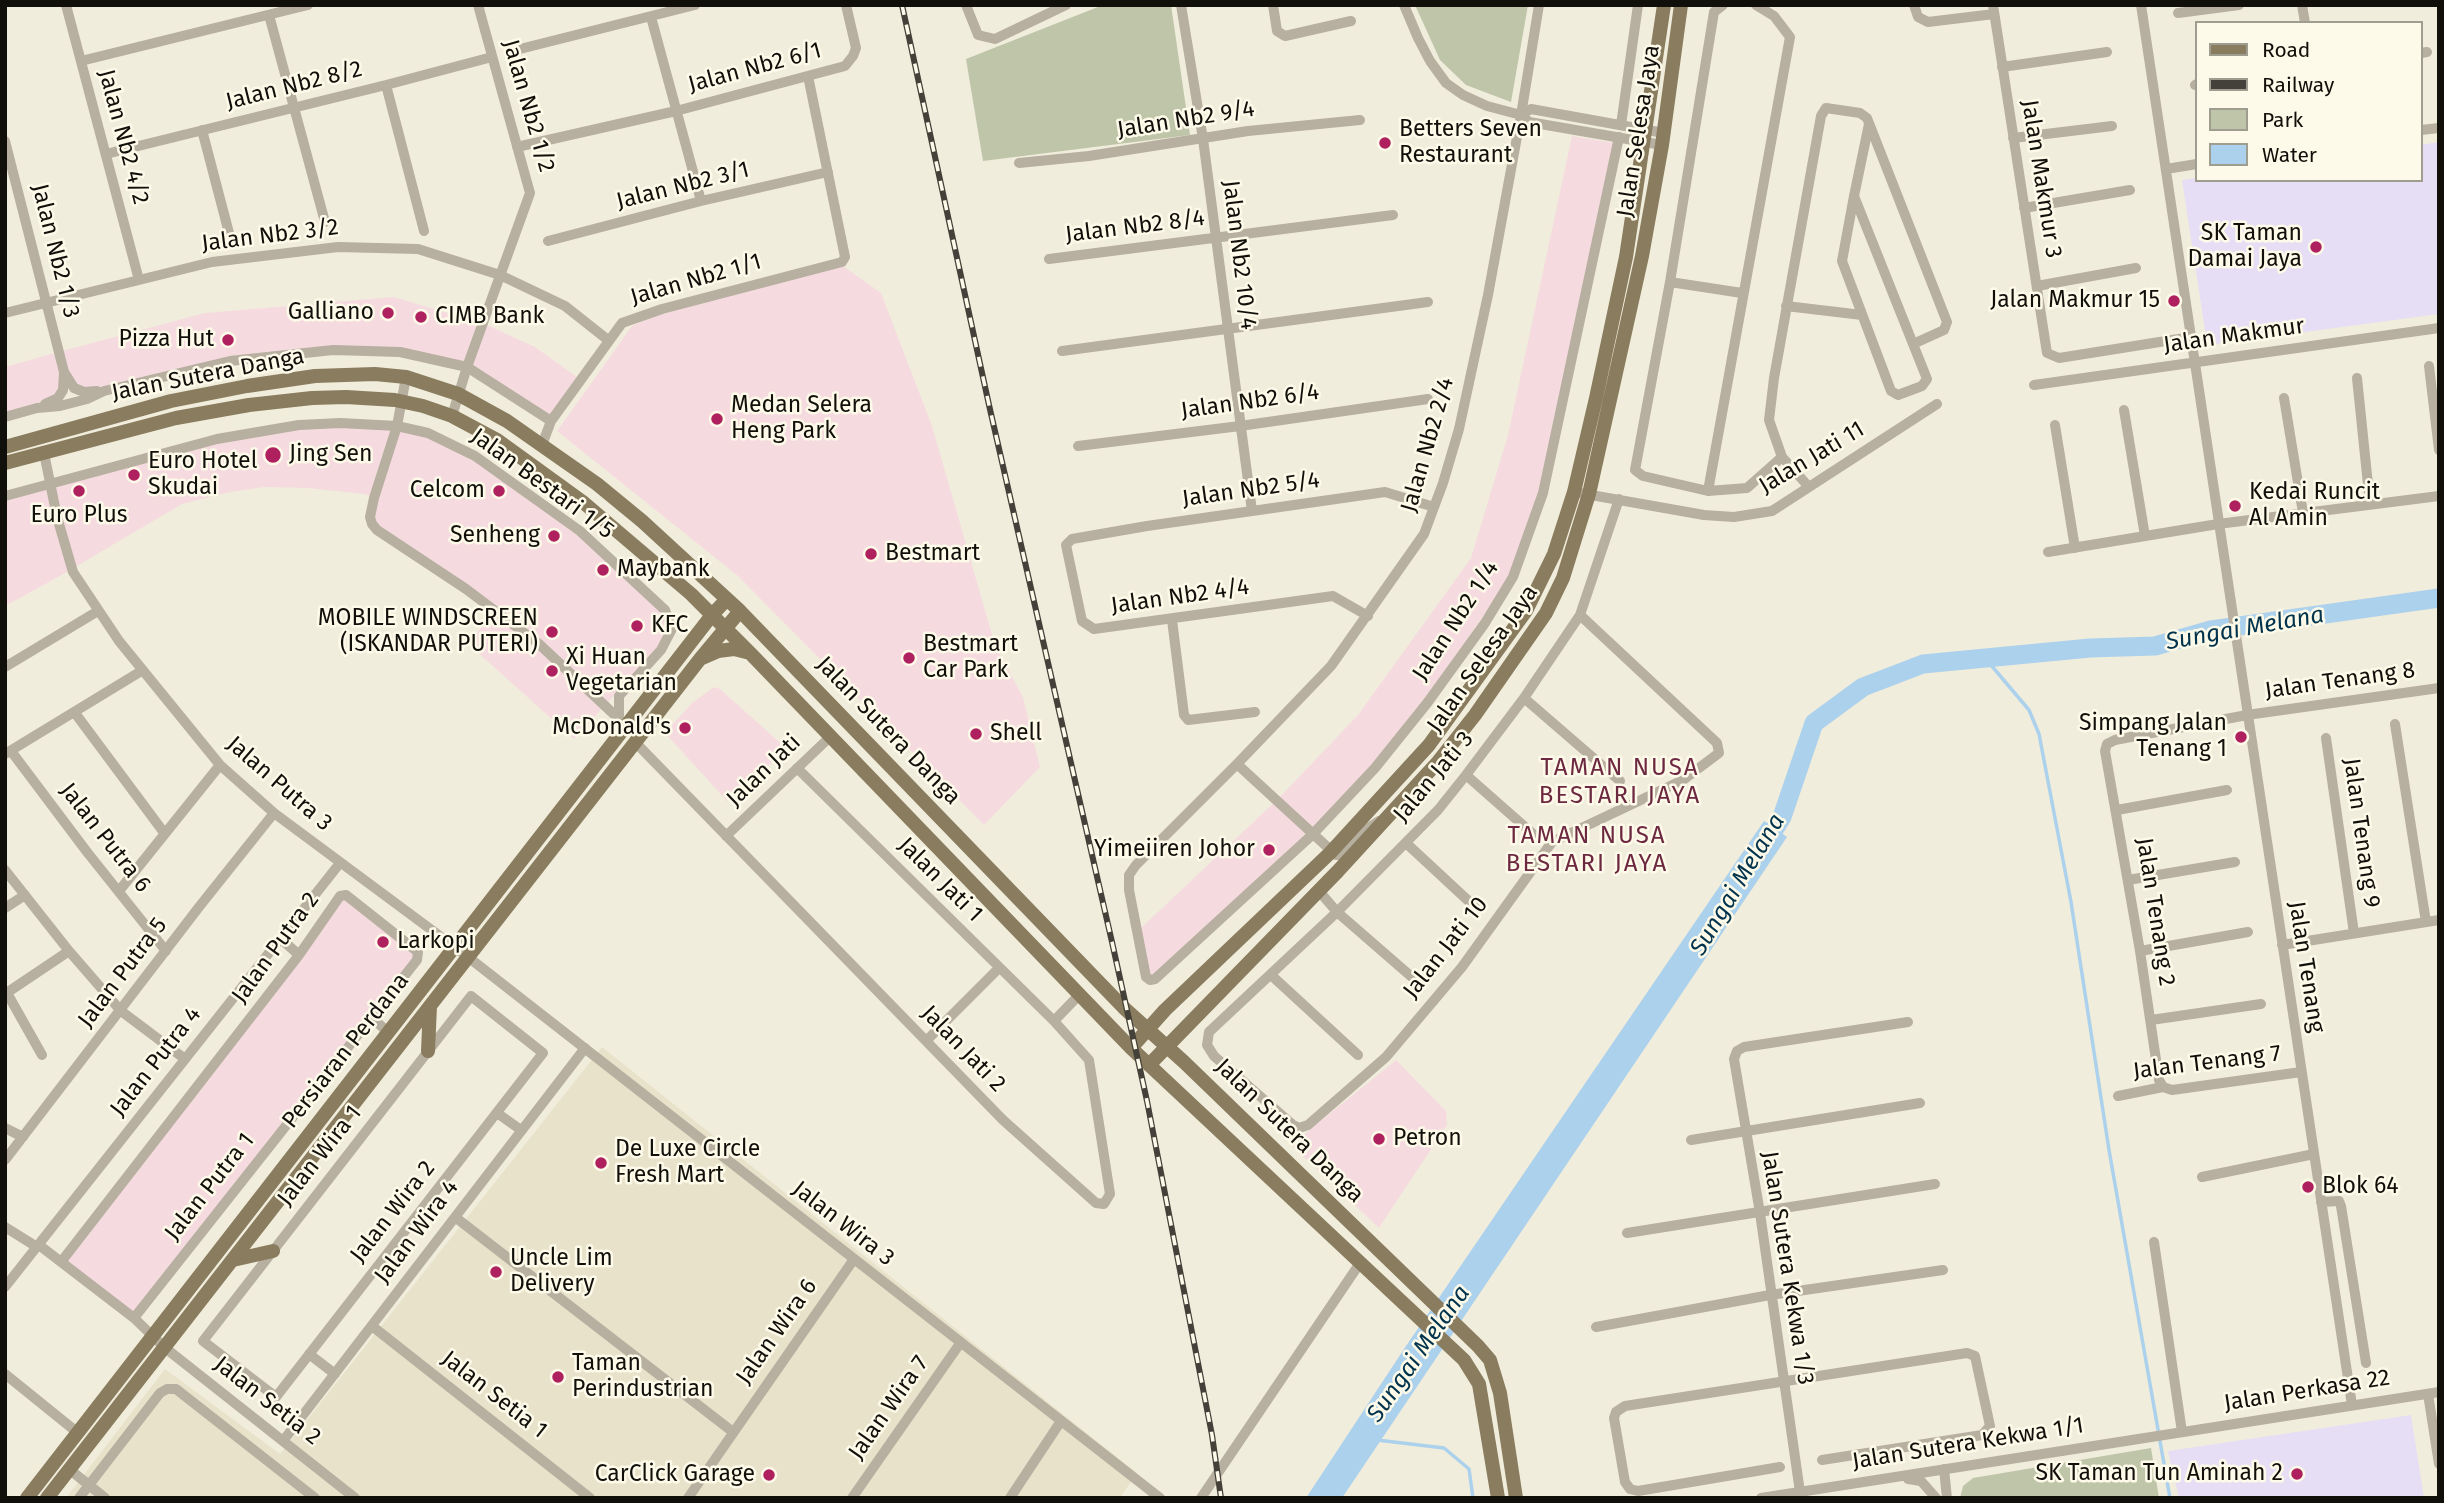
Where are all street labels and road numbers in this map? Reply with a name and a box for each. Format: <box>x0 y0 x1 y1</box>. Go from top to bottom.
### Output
street label: Jalan Nb2 1/2 <box>496 36 560 176</box>
street label: Jalan Nb2 6/1 <box>685 37 825 99</box>
street label: Jalan Selesa Jaya <box>1612 43 1666 219</box>
street label: Jalan Nb2 8/2 <box>223 56 365 116</box>
street label: Jalan Nb2 4/2 <box>92 66 154 208</box>
street label: Jalan Nb2 9/4 <box>1115 96 1257 144</box>
street label: Jalan Makmur 3 <box>2015 98 2067 260</box>
street label: Jalan Nb2 3/1 <box>614 156 752 216</box>
street label: Jalan Nb2 10/4 <box>1216 179 1262 331</box>
street label: Jalan Nb2 1/3 <box>25 181 85 321</box>
street label: Jalan Nb2 8/4 <box>1064 205 1206 249</box>
street label: Jalan Nb2 3/2 <box>200 214 340 258</box>
street label: Jalan Nb2 1/1 <box>627 248 765 312</box>
street label: Jalan Makmur <box>2162 312 2306 360</box>
street label: Jalan Sutera Danga <box>109 343 307 407</box>
street label: Jalan Nb2 2/4 <box>1396 374 1460 516</box>
street label: Jalan Nb2 6/4 <box>1179 379 1321 425</box>
street label: Jalan Jati 11 <box>1754 416 1870 500</box>
street label: Jalan Bestari 1/5 <box>465 423 619 545</box>
street label: Jalan Nb2 5/4 <box>1181 467 1321 513</box>
street label: Jalan Nb2 1/4 <box>1407 556 1505 686</box>
street label: Jalan Nb2 4/4 <box>1109 574 1251 620</box>
street label: Jalan Selesa Jaya <box>1422 580 1544 738</box>
street label: Jalan Sutera Danga <box>810 651 966 811</box>
street label: Jalan Tenang 8 <box>2263 657 2417 705</box>
street label: Jalan Jati 3 <box>1388 726 1480 828</box>
street label: Jalan Jati <box>721 729 807 813</box>
street label: Jalan Putra 3 <box>221 731 337 837</box>
street label: Jalan Tenang 9 <box>2337 756 2385 910</box>
street label: Jalan Putra 6 <box>54 778 156 898</box>
street label: Jalan Jati 1 <box>892 832 988 928</box>
street label: Jalan Tenang 2 <box>2130 836 2180 988</box>
street label: Jalan Putra 2 <box>226 887 326 1009</box>
street label: Jalan Jati 10 <box>1398 892 1494 1004</box>
street label: Jalan Tenang <box>2282 899 2330 1035</box>
street label: Jalan Putra 5 <box>73 913 173 1033</box>
street label: Persiaran Perdana <box>277 968 415 1134</box>
street label: Jalan Jati 2 <box>915 1000 1011 1098</box>
street label: Jalan Putra 4 <box>105 1002 207 1122</box>
street label: Jalan Tenang 7 <box>2131 1040 2283 1086</box>
street label: Jalan Sutera Danga <box>1209 1053 1369 1209</box>
street label: Jalan Wira 1 <box>272 1100 368 1212</box>
street label: Jalan Putra 1 <box>159 1128 261 1246</box>
street label: Jalan Sutera Kekwa 1/3 <box>1755 1149 1819 1387</box>
street label: Jalan Wira 2 <box>345 1156 441 1268</box>
street label: Jalan Wira 4 <box>369 1175 465 1289</box>
street label: Jalan Wira 3 <box>787 1176 899 1272</box>
street label: Jalan Wira 6 <box>731 1274 823 1390</box>
street label: Jalan Setia 1 <box>436 1345 552 1445</box>
street label: Jalan Setia 2 <box>208 1351 326 1451</box>
street label: Jalan Wira 7 <box>843 1351 935 1465</box>
street label: Jalan Perkasa 22 <box>2222 1364 2392 1418</box>
street label: Jalan Sutera Kekwa 1/1 <box>1850 1412 2086 1476</box>

